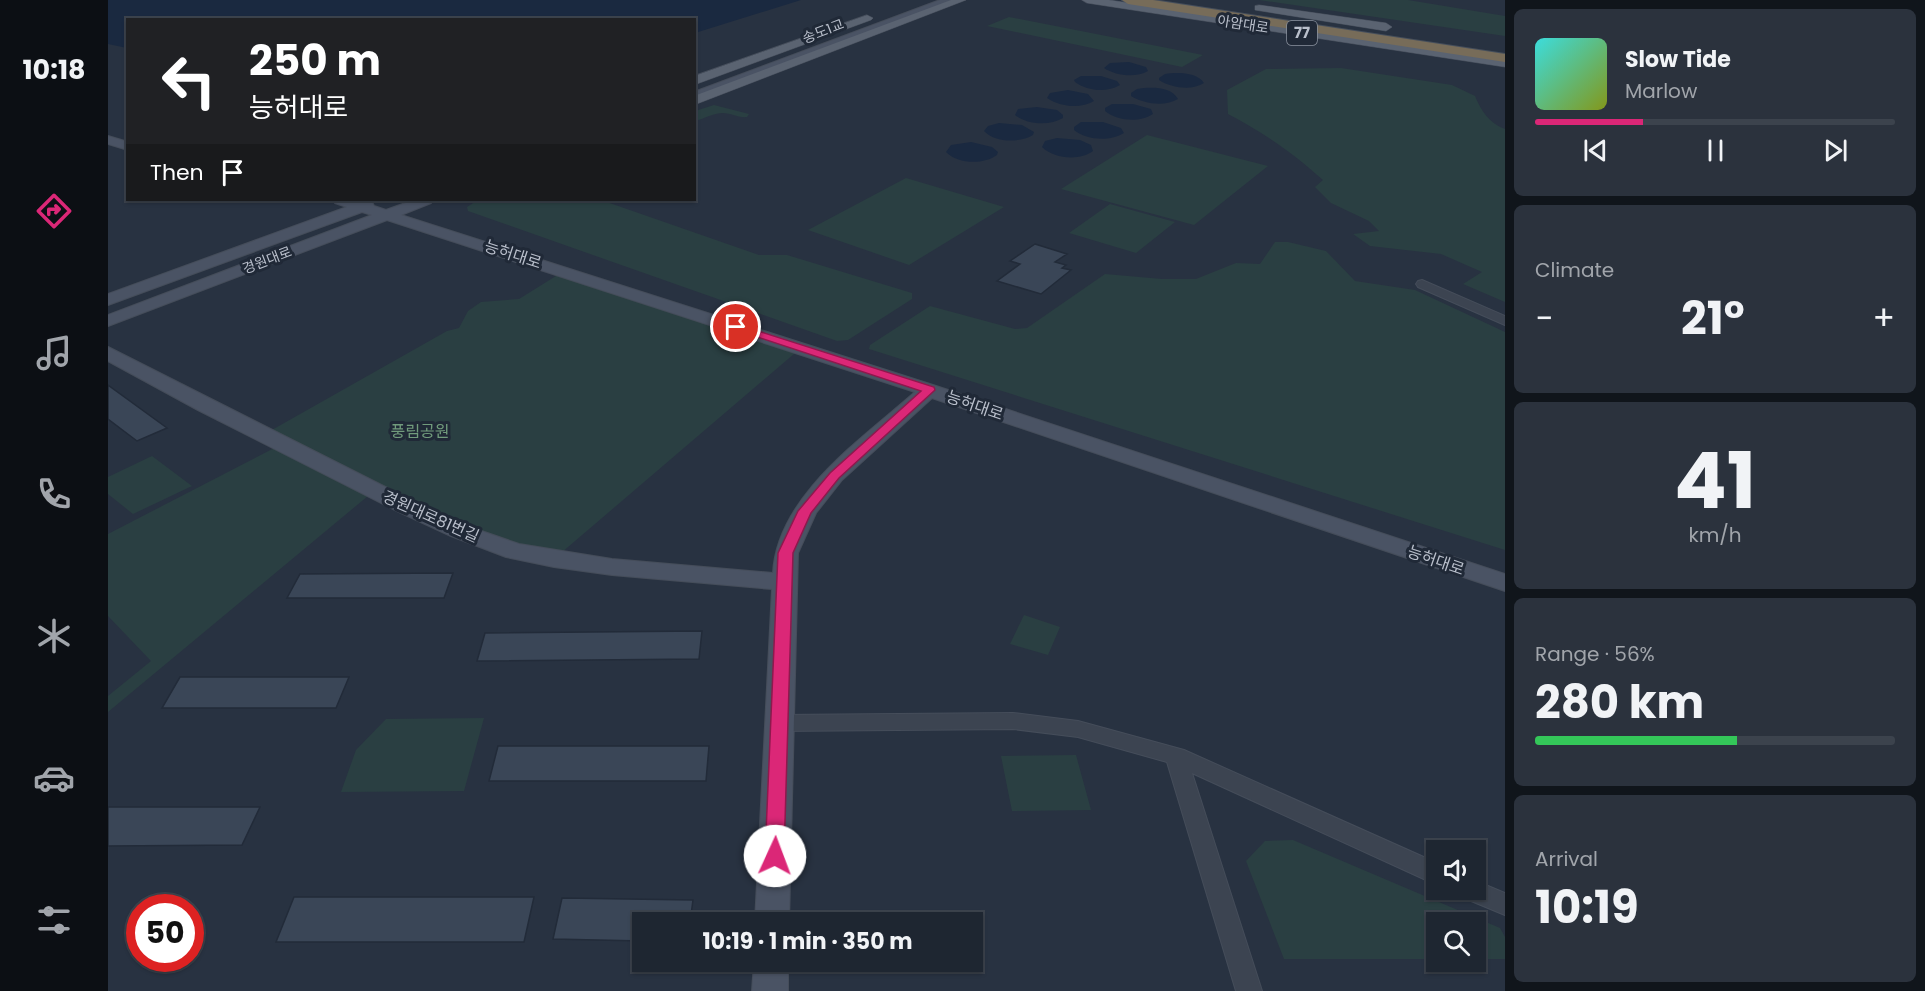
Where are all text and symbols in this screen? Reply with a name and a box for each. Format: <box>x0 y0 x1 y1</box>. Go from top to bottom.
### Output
street label: 아암대로 <box>1216 10 1270 38</box>
street label: 송도1교 <box>799 14 847 48</box>
road number: 77 <box>1287 21 1317 45</box>
text: 250 m <box>249 31 381 90</box>
icon: left <box>150 42 228 120</box>
text: Slow Tide <box>1625 44 1731 75</box>
text: 10:18 <box>22 51 86 88</box>
text: Marlow <box>1625 77 1697 105</box>
text: 능허대로 <box>249 89 348 126</box>
icon: previous <box>1579 134 1612 167</box>
icon: pause <box>1699 134 1732 167</box>
icon: next <box>1819 134 1852 167</box>
icon: arrive <box>216 156 249 189</box>
text: Then <box>150 157 204 188</box>
icon: directions <box>33 190 75 232</box>
street label: 능허대로 <box>481 234 545 275</box>
street label: 경원대로 <box>239 241 295 279</box>
text: Climate <box>1535 256 1614 284</box>
text: 21° <box>1681 287 1745 350</box>
text: − <box>1535 295 1553 342</box>
text: + <box>1872 295 1895 342</box>
pin <box>710 301 761 352</box>
icon: arrive <box>719 310 752 343</box>
icon: music <box>33 332 75 374</box>
street label: 능허대로 <box>943 385 1007 426</box>
park label: 풍림공원 <box>391 420 449 443</box>
text: 41 <box>1674 426 1756 535</box>
icon: phone <box>33 473 75 515</box>
street label: 경원대로81번길 <box>379 485 483 548</box>
text: km/h <box>1688 521 1742 549</box>
street label: 능허대로 <box>1404 540 1468 581</box>
icon: climate <box>33 615 75 657</box>
text: Range · 56% <box>1535 640 1655 668</box>
text: 280 km <box>1535 671 1704 734</box>
icon: car <box>33 757 75 799</box>
position arrow <box>743 824 807 888</box>
map controls <box>1426 840 1486 972</box>
button: sound <box>1426 840 1486 900</box>
text: Arrival <box>1535 845 1598 873</box>
text: 10:19 <box>1535 876 1639 939</box>
speed limit sign: 50 <box>126 894 204 972</box>
icon: filters <box>33 899 75 941</box>
button: search <box>1426 912 1486 972</box>
text: 10:19 · 1 min · 350 m <box>703 926 912 957</box>

